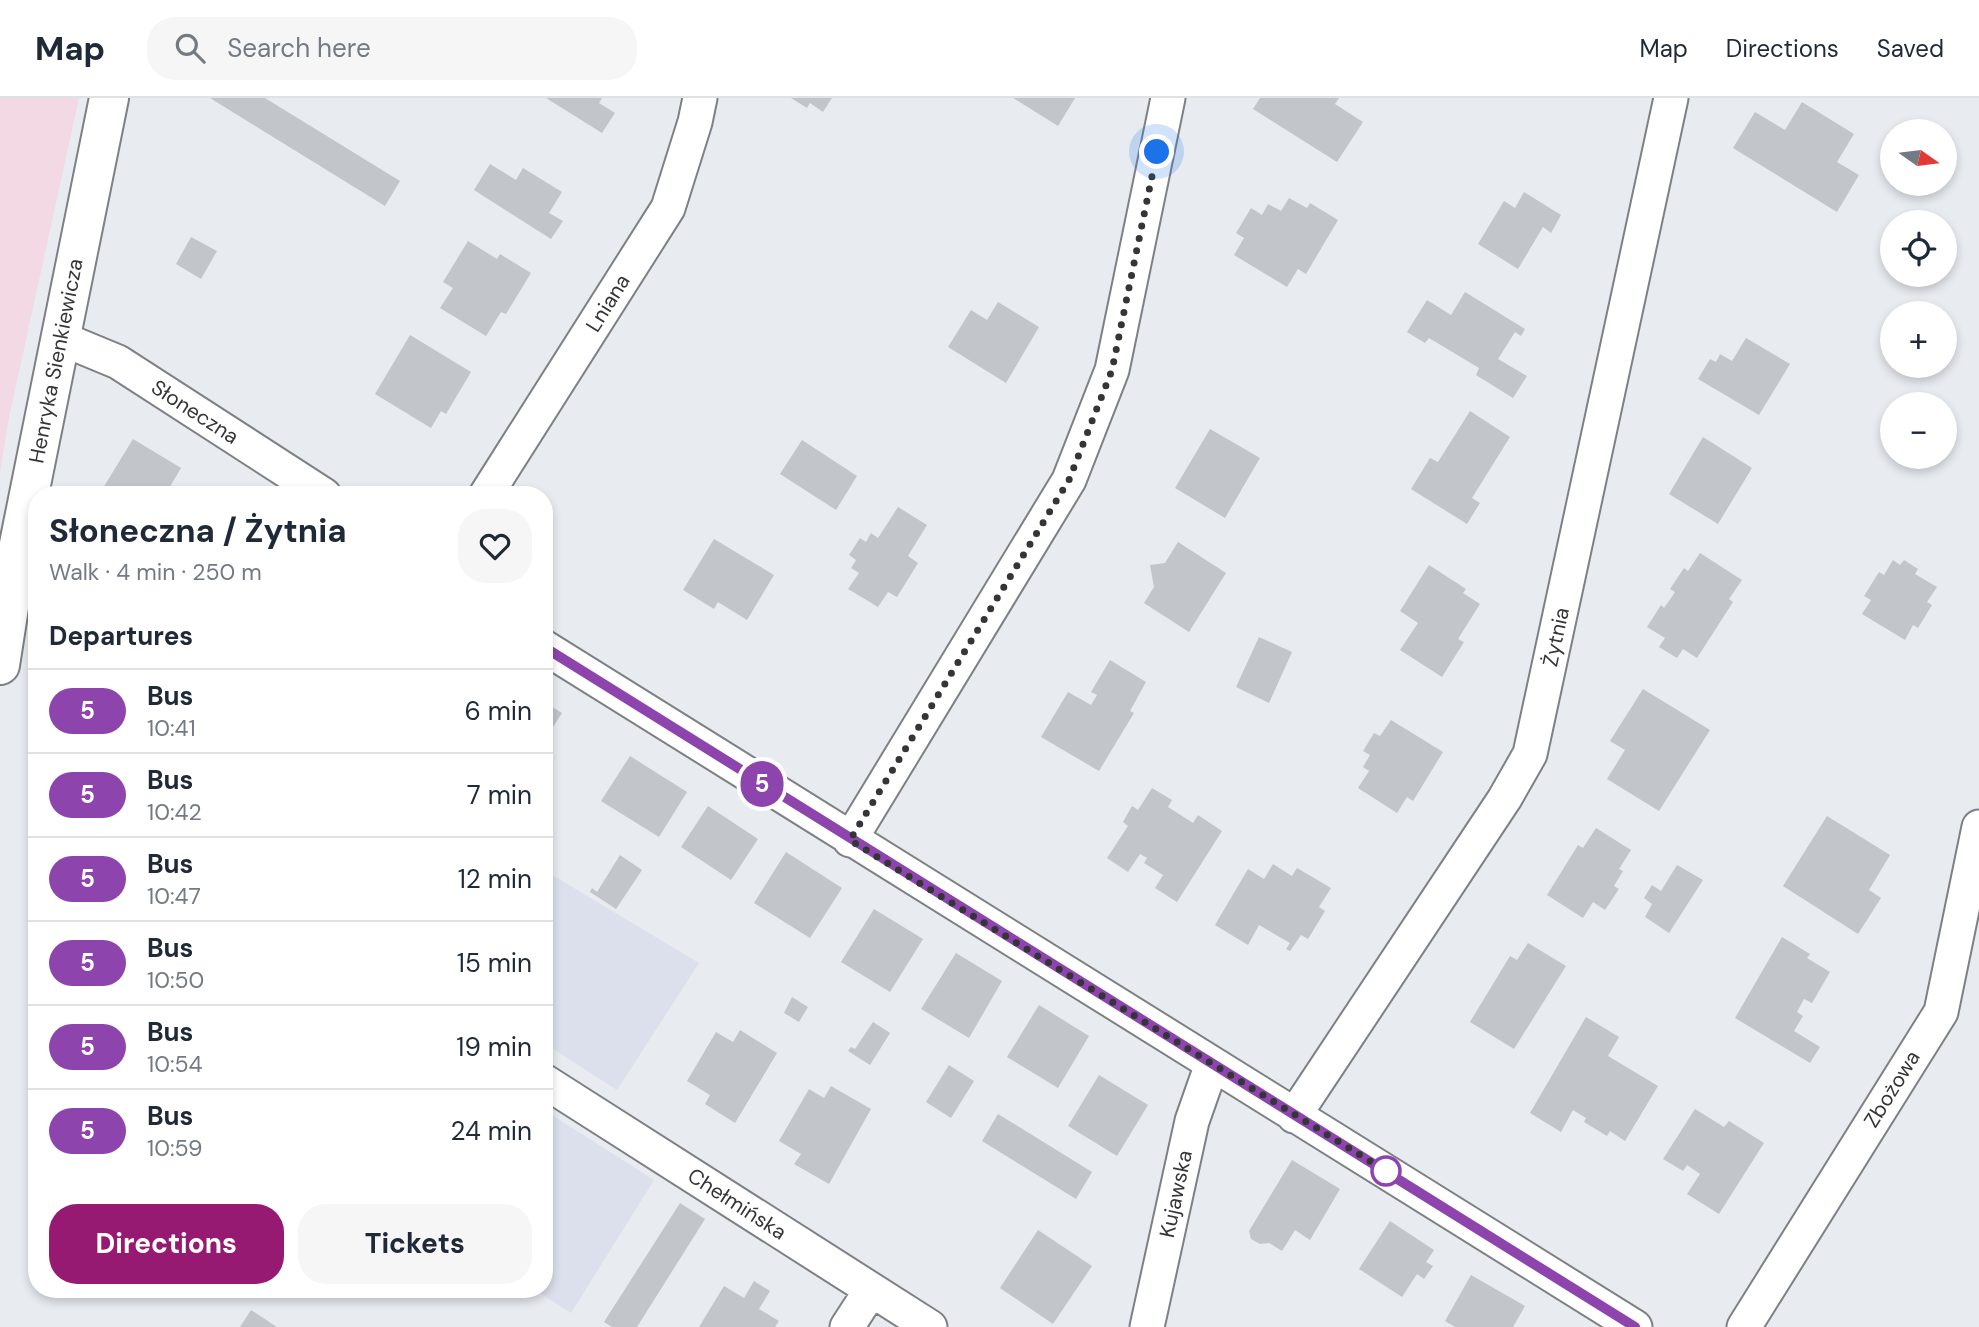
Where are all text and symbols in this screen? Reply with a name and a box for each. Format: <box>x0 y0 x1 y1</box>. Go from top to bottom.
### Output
search box <box>147 17 637 80</box>
text: Map <box>35 27 105 70</box>
icon: search <box>171 29 209 67</box>
text: Search here <box>227 31 371 65</box>
text: Map <box>1640 33 1688 64</box>
text: Directions <box>1726 33 1839 64</box>
text: Saved <box>1877 33 1944 64</box>
north arrow <box>1880 119 1956 196</box>
map controls <box>1880 119 1957 469</box>
your location <box>1139 134 1174 169</box>
button: locate <box>1880 210 1957 287</box>
street label: Henryka Sienkiewicza <box>22 256 90 466</box>
street label: Lniana <box>579 269 637 337</box>
button: + <box>1880 301 1957 378</box>
street label: Słoneczna <box>146 373 244 451</box>
button: − <box>1880 392 1957 469</box>
text: Słoneczna / Żytnia <box>49 509 347 552</box>
button: heart <box>458 509 532 583</box>
text: Walk · 4 min · 250 m <box>49 557 262 587</box>
street label: Żytnia <box>1536 605 1576 669</box>
text: Departures <box>49 619 193 653</box>
text: Bus <box>147 679 193 713</box>
text: 6 min <box>464 694 532 728</box>
text: 5 <box>80 695 95 726</box>
text: 10:41 <box>147 713 196 743</box>
line badge: 5 <box>739 761 785 807</box>
text: Bus <box>147 763 193 797</box>
text: 5 <box>755 768 769 799</box>
text: 7 min <box>467 778 532 812</box>
text: 5 <box>80 779 95 810</box>
text: 10:42 <box>147 797 202 827</box>
text: Bus <box>147 847 193 881</box>
text: 12 min <box>458 862 532 896</box>
text: 5 <box>80 863 95 894</box>
text: 10:47 <box>147 881 201 911</box>
text: Bus <box>147 931 193 965</box>
text: 15 min <box>457 946 532 980</box>
text: 5 <box>80 947 95 978</box>
text: 10:50 <box>147 965 204 995</box>
text: Bus <box>147 1015 193 1049</box>
text: 19 min <box>456 1030 532 1064</box>
text: 5 <box>80 1031 95 1062</box>
street label: Zbożowa <box>1857 1045 1927 1133</box>
text: 10:54 <box>147 1049 203 1079</box>
text: Bus <box>147 1099 193 1133</box>
text: 24 min <box>450 1114 532 1148</box>
text: 5 <box>80 1115 95 1146</box>
text: 10:59 <box>147 1133 202 1163</box>
street label: Kujawska <box>1153 1148 1199 1240</box>
unlabelled marker <box>1371 1156 1401 1186</box>
street label: Chełmińska <box>682 1162 792 1246</box>
button: Directions <box>49 1204 284 1284</box>
button: Tickets <box>298 1204 532 1284</box>

